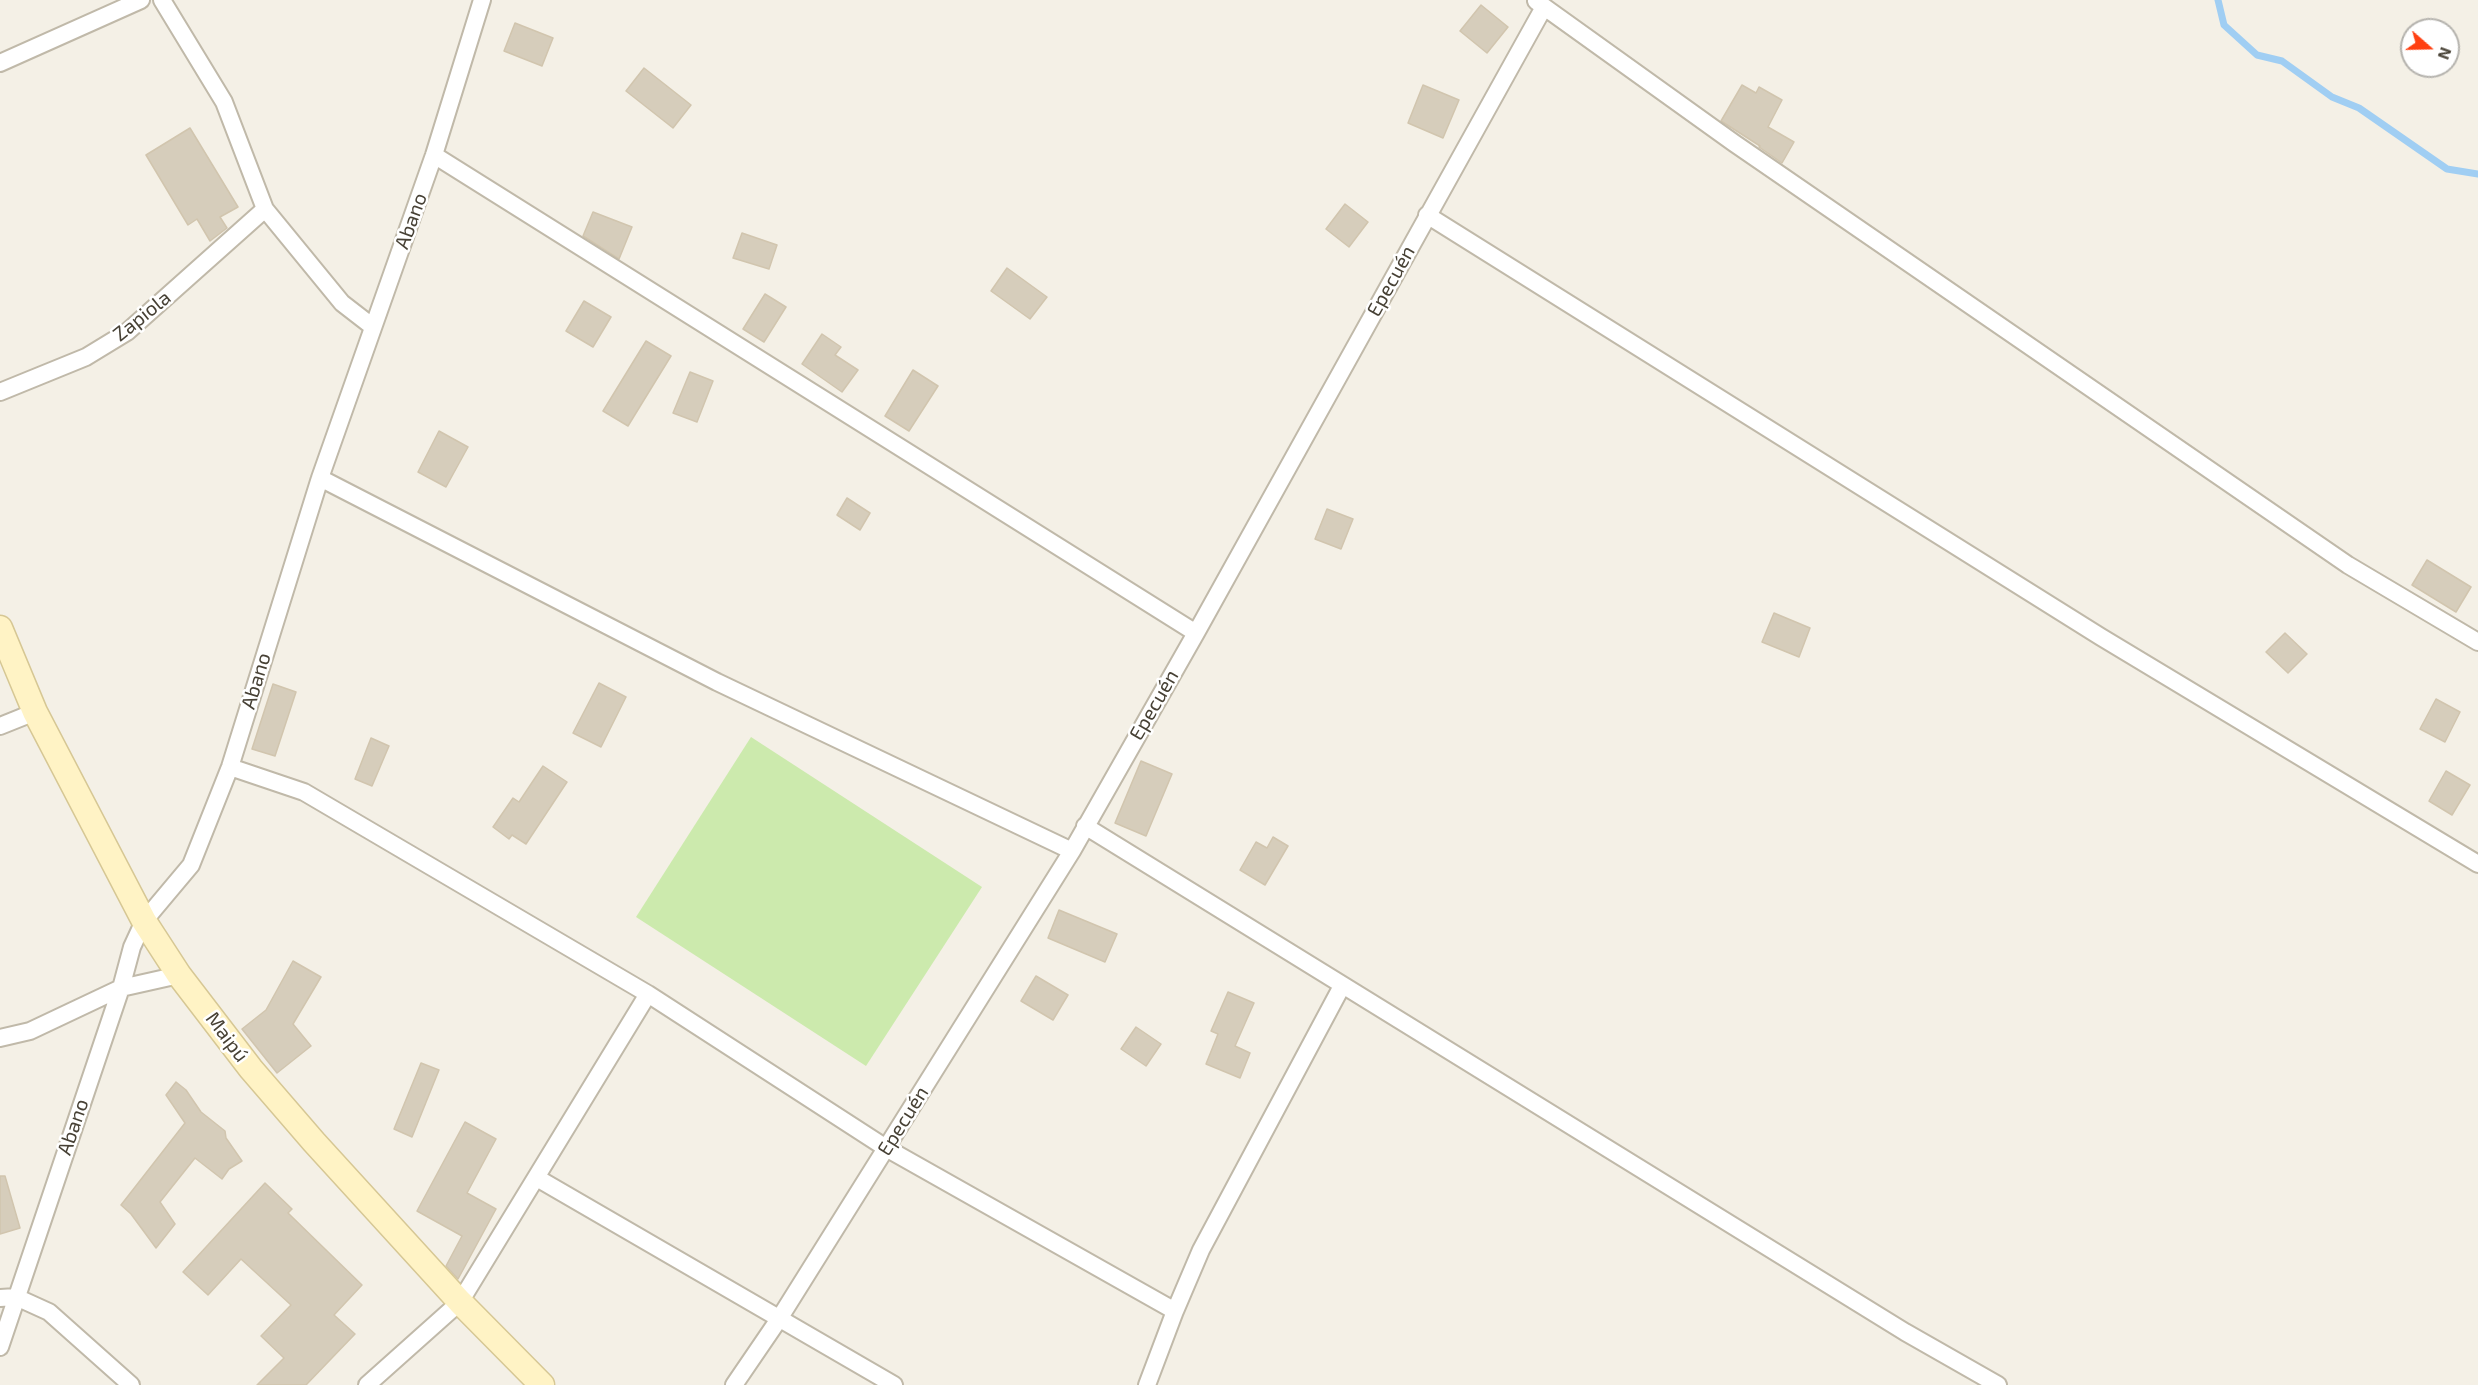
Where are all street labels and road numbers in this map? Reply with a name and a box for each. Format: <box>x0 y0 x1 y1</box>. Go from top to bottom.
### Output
street label: Abano <box>390 190 432 252</box>
street label: Epecuén <box>1362 241 1420 321</box>
street label: Zapiola <box>108 286 176 346</box>
street label: Abano <box>236 650 276 712</box>
street label: Epecuén <box>1124 666 1184 744</box>
street label: Maipú <box>200 1007 254 1067</box>
street label: Epecuén <box>872 1082 934 1160</box>
street label: Abano <box>52 1096 94 1158</box>

